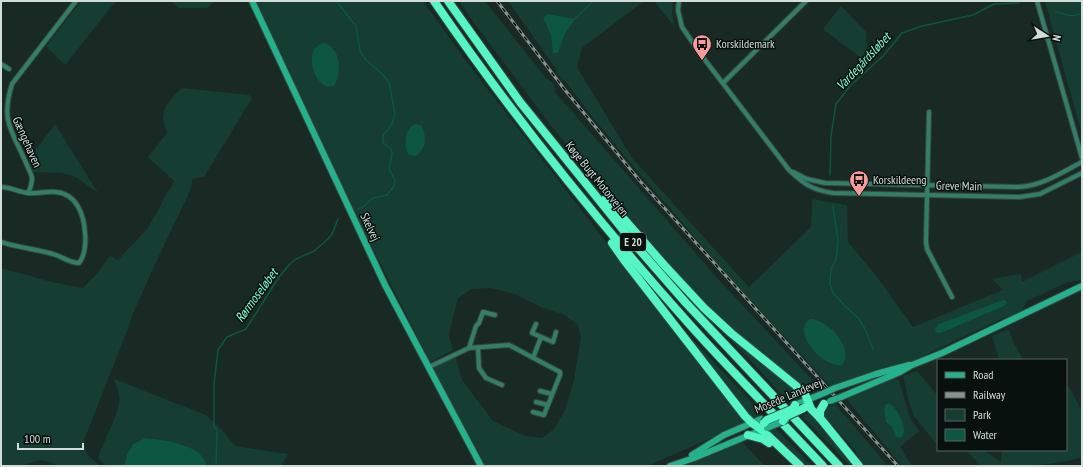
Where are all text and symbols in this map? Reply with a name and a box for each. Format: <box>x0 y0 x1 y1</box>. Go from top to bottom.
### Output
north arrow <box>1027 16 1067 56</box>
water label: Vardegårdsløbet <box>832 28 895 94</box>
bus stop icon: Korskildemark <box>691 33 713 61</box>
text: N <box>1049 34 1064 42</box>
place label: Korskildemark <box>716 36 775 51</box>
street label: Gængehaven <box>10 114 45 170</box>
street label: Køge Bugt Motorvejen <box>563 138 632 219</box>
bus stop icon: Korskildeeng <box>848 169 870 197</box>
place label: Korskildeeng <box>873 172 927 187</box>
street label: Greve Main <box>936 178 982 193</box>
street label: Skelvej <box>357 210 384 243</box>
road number: E 20 <box>620 233 646 251</box>
water label: Rørmoseløbet <box>231 264 282 325</box>
legend <box>937 359 1067 451</box>
text: Road <box>973 367 993 382</box>
street label: Mosede Landevej <box>752 375 824 416</box>
text: Railway <box>973 387 1006 402</box>
text: Park <box>973 407 991 422</box>
scale bar <box>18 425 83 451</box>
text: Water <box>973 427 998 442</box>
text: 100 m <box>24 431 51 446</box>

